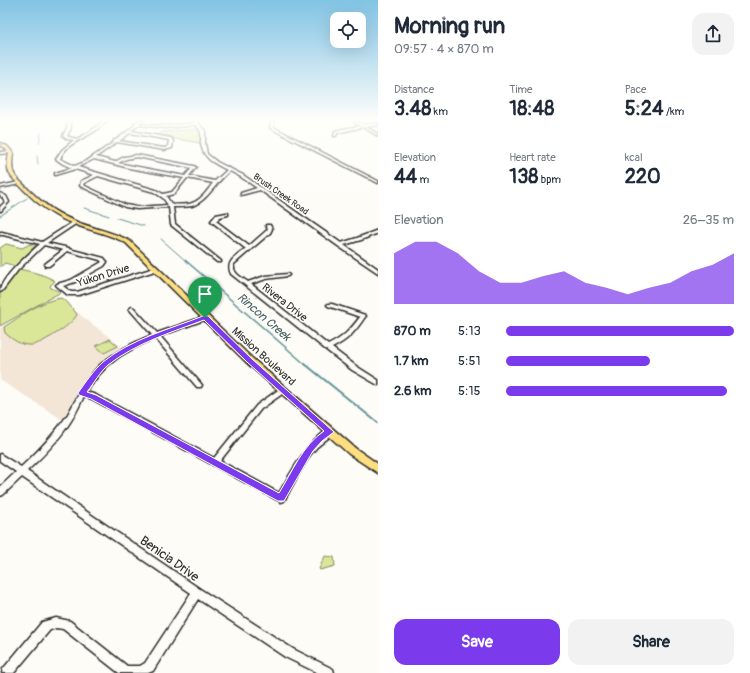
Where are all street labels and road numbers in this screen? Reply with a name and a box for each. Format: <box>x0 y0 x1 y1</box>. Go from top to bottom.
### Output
street label: Brush Creek Road <box>251 171 310 218</box>
street label: Yukon Drive <box>74 261 131 290</box>
street label: Rivera Drive <box>259 281 310 324</box>
street label: Mission Boulevard <box>229 324 298 388</box>
street label: Benicia Drive <box>137 533 203 585</box>

